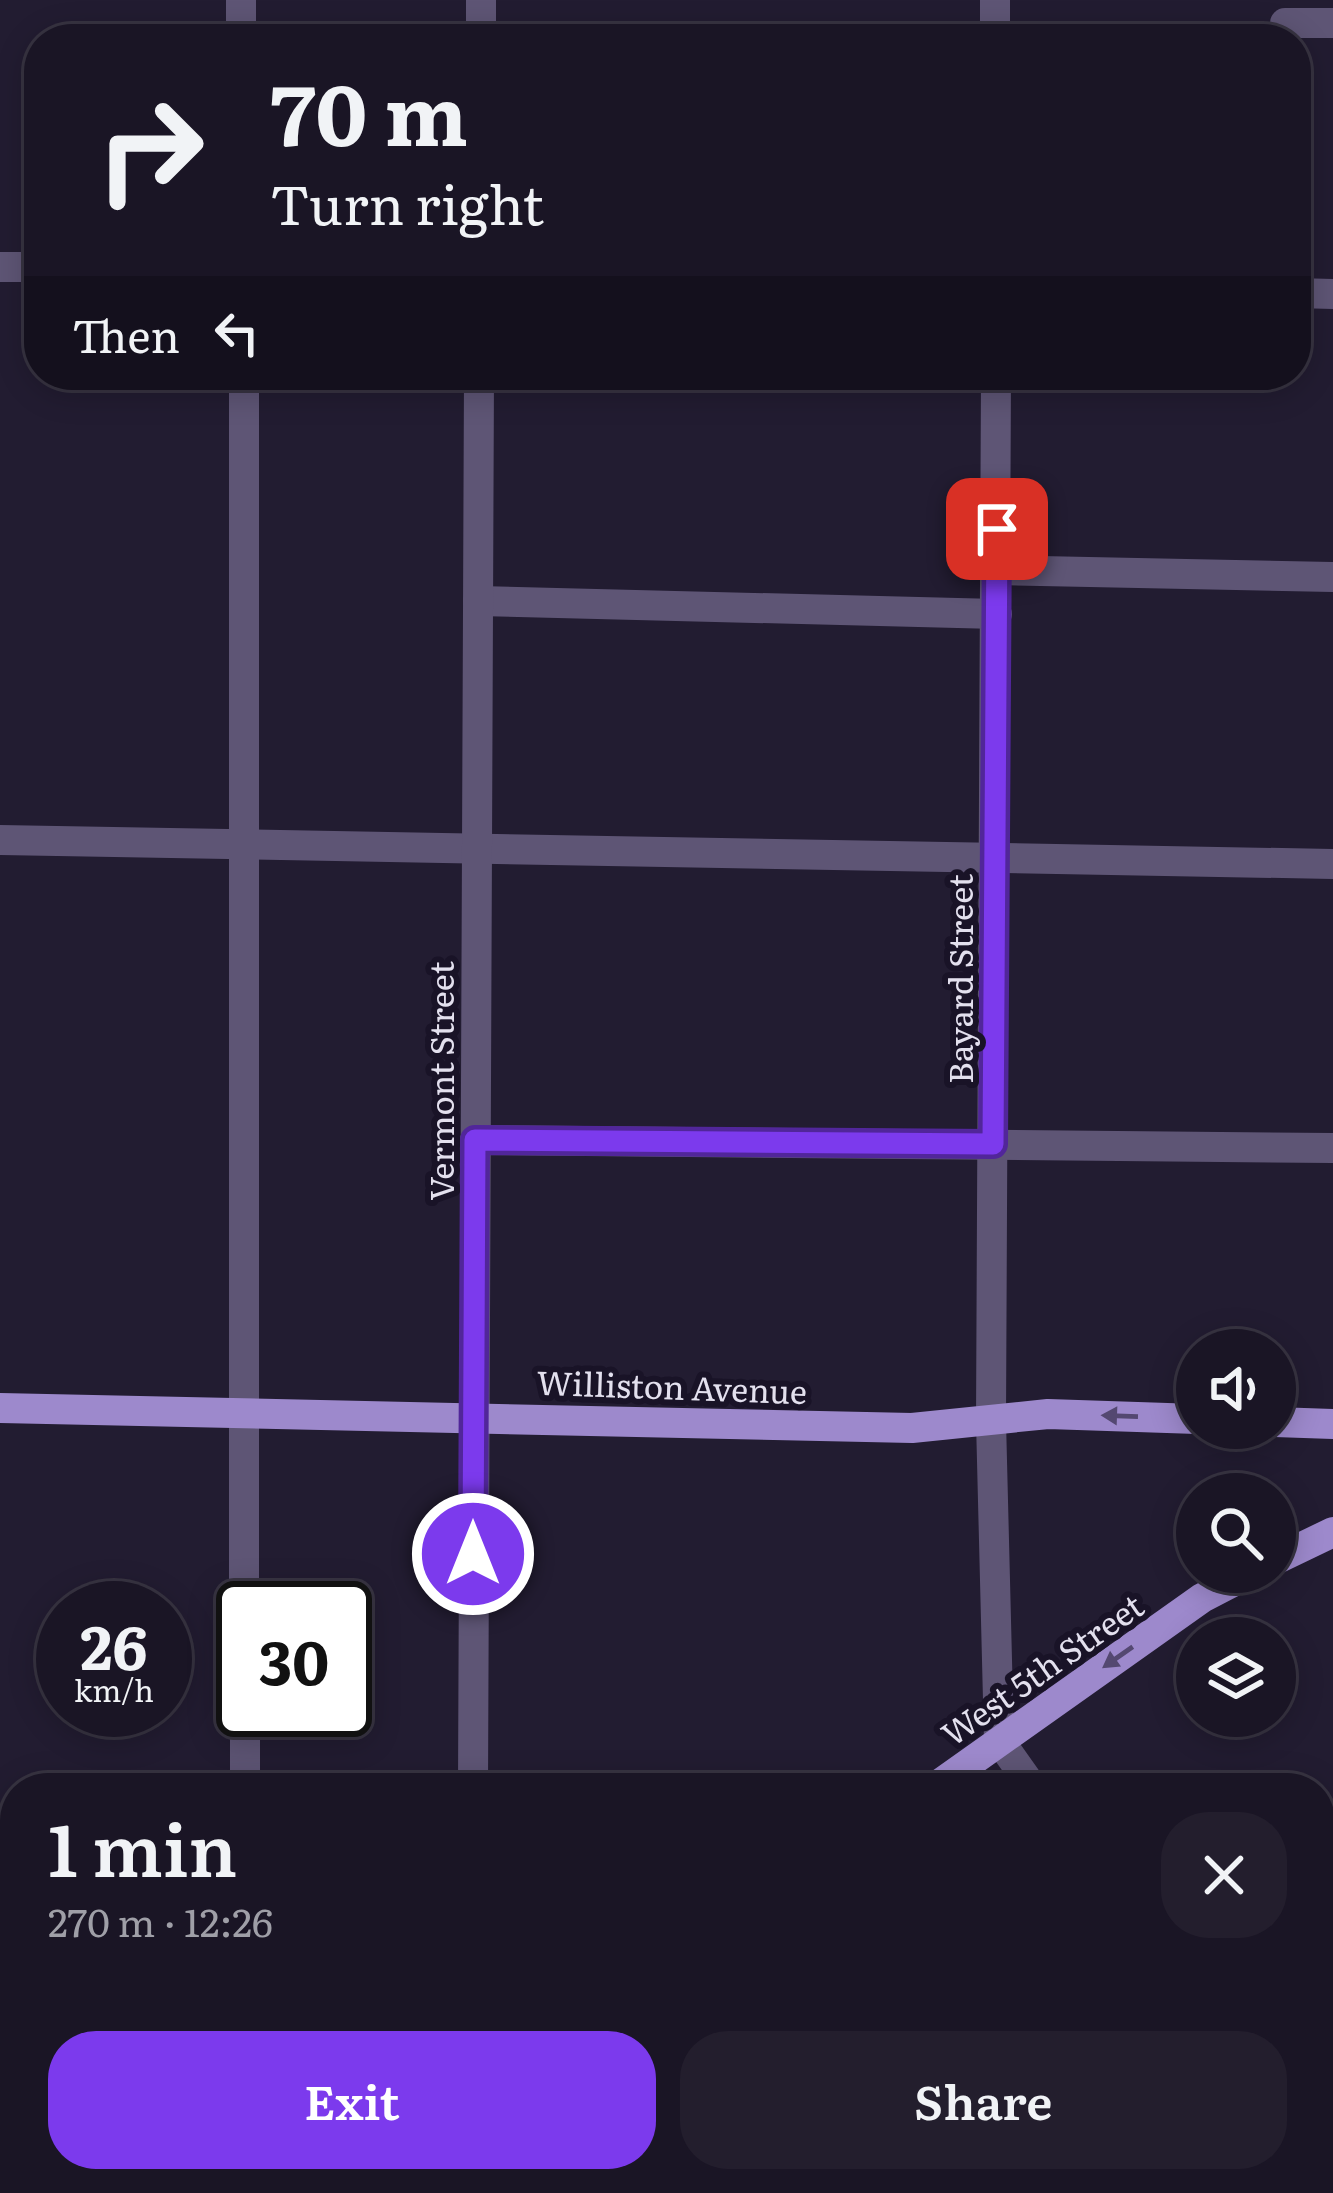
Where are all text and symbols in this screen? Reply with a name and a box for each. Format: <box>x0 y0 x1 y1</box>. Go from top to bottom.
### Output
text: 70 m <box>270 47 468 172</box>
icon: right <box>72 72 228 228</box>
text: Turn right <box>270 161 544 242</box>
text: Then <box>72 300 180 367</box>
icon: left <box>204 300 270 366</box>
pin <box>946 478 1048 580</box>
icon: arrive <box>964 496 1030 562</box>
street label: Bayard Street <box>934 873 983 1084</box>
street label: Vermont Street <box>415 961 464 1201</box>
map controls <box>1176 1329 1296 1737</box>
button: sound <box>1176 1329 1296 1449</box>
street label: Williston Avenue <box>536 1356 808 1414</box>
one-way arrow <box>1100 1407 1138 1426</box>
button: search <box>1176 1473 1296 1593</box>
position arrow <box>410 1491 536 1617</box>
street label: West 5th Street <box>930 1580 1153 1756</box>
speed limit sign: 30 <box>216 1581 372 1737</box>
text: 26 <box>80 1599 148 1688</box>
button: layers <box>1176 1617 1296 1737</box>
one-way arrow <box>1102 1645 1134 1668</box>
text: km/h <box>74 1667 154 1711</box>
text: 1 min <box>48 1792 237 1899</box>
button: close <box>1161 1812 1287 1938</box>
text: 270 m · 12:26 <box>48 1891 273 1949</box>
button: Exit <box>48 2031 656 2169</box>
button: Share <box>680 2031 1287 2169</box>

